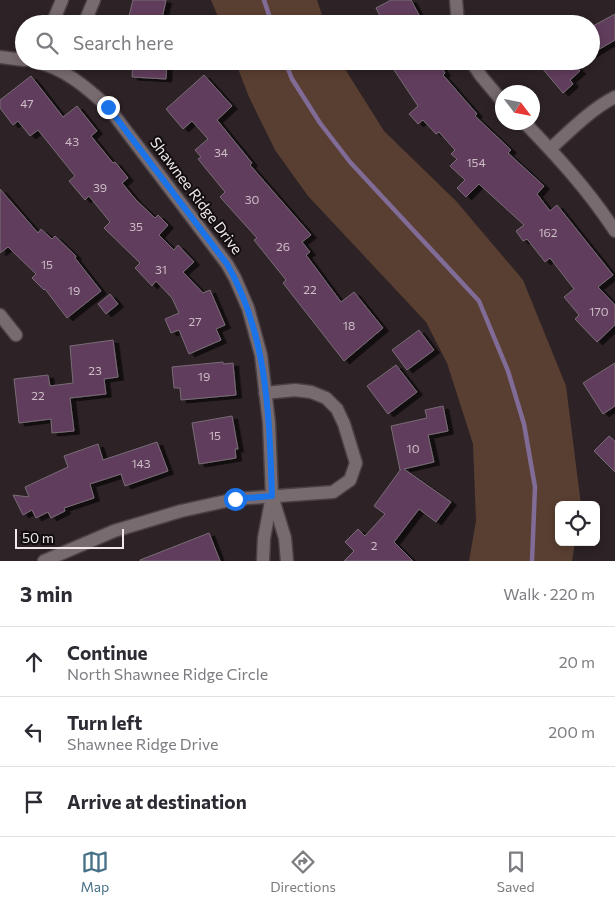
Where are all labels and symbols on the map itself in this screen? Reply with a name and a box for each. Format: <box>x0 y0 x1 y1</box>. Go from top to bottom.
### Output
north arrow <box>495 85 540 130</box>
house number: 47 <box>20 96 34 110</box>
route end <box>97 96 120 119</box>
street label: Shawnee Ridge Drive <box>147 133 247 258</box>
house number: 43 <box>65 134 79 148</box>
house number: 34 <box>214 145 228 159</box>
house number: 154 <box>466 155 486 169</box>
house number: 39 <box>93 180 107 194</box>
house number: 30 <box>245 192 260 206</box>
house number: 35 <box>129 219 143 233</box>
house number: 162 <box>538 225 558 239</box>
house number: 26 <box>276 239 290 253</box>
house number: 15 <box>41 257 53 271</box>
house number: 31 <box>155 262 167 276</box>
house number: 22 <box>303 282 317 296</box>
house number: 19 <box>68 283 80 297</box>
house number: 170 <box>589 304 609 318</box>
house number: 27 <box>189 314 201 328</box>
house number: 18 <box>343 318 355 332</box>
house number: 23 <box>88 363 102 377</box>
house number: 19 <box>198 369 210 383</box>
house number: 22 <box>31 388 45 402</box>
house number: 15 <box>209 428 221 442</box>
house number: 10 <box>407 441 420 455</box>
house number: 143 <box>131 456 151 470</box>
route start <box>224 488 247 511</box>
scale bar <box>15 526 124 549</box>
house number: 2 <box>371 538 378 552</box>

